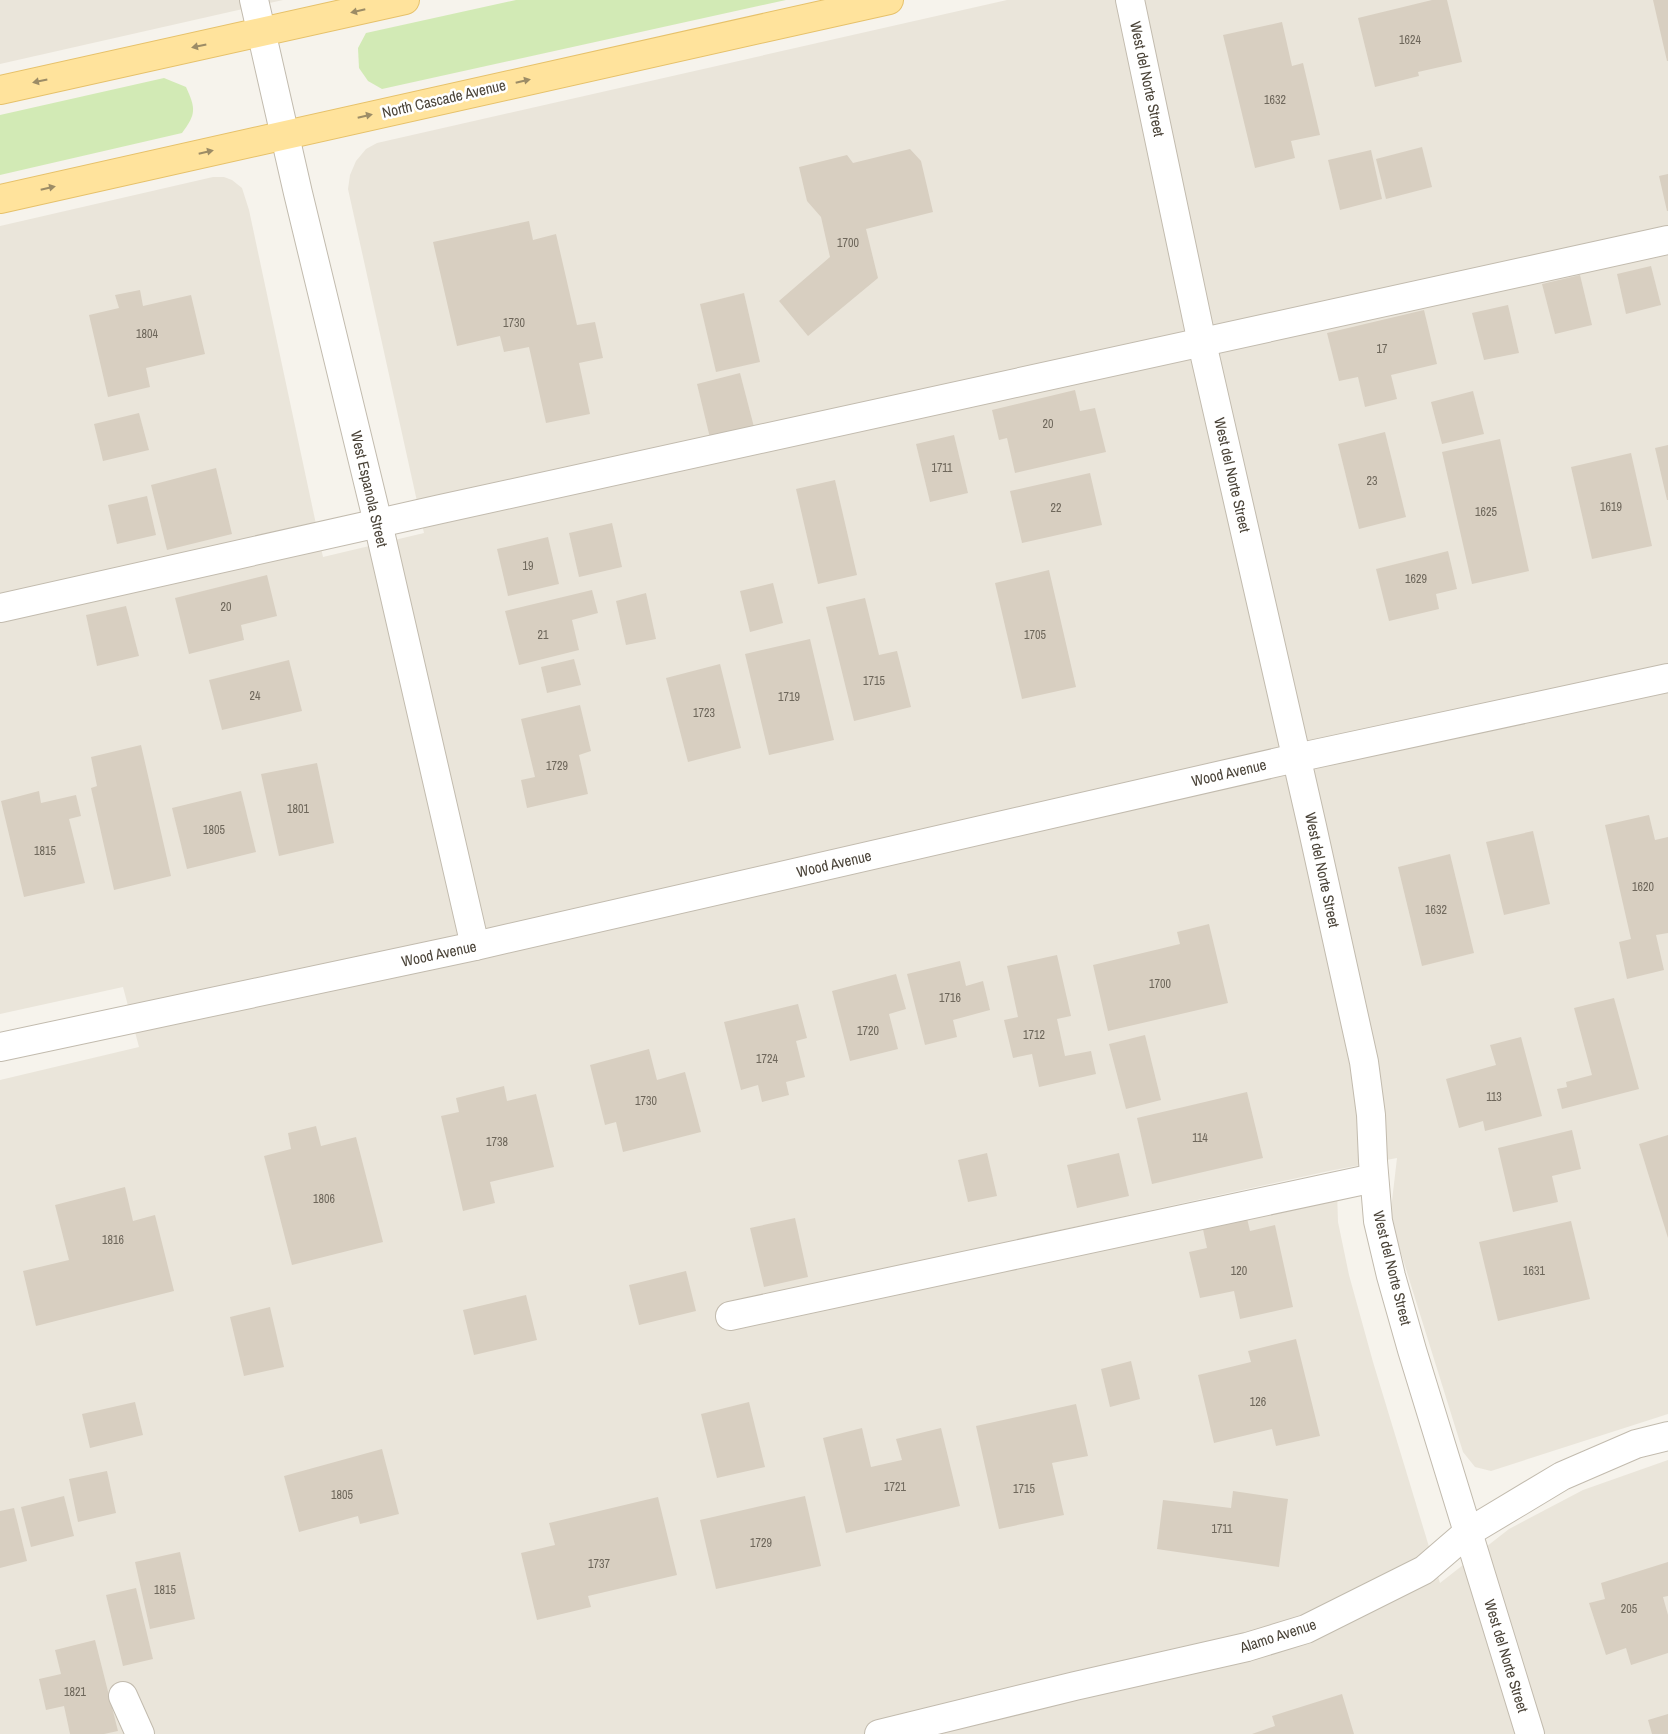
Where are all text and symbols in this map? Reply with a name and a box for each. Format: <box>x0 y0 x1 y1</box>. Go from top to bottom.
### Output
one-way arrow <box>350 7 365 15</box>
street label: West del Norte Street <box>1125 19 1170 139</box>
house number: 1624 <box>1399 32 1421 48</box>
one-way arrow <box>192 42 207 50</box>
street label: North Cascade Avenue <box>380 74 508 123</box>
one-way arrow <box>33 77 48 85</box>
one-way arrow <box>516 77 531 85</box>
house number: 1632 <box>1264 92 1286 108</box>
one-way arrow <box>357 112 373 120</box>
one-way arrow <box>199 148 214 156</box>
one-way arrow <box>40 184 55 192</box>
house number: 1700 <box>837 235 859 251</box>
house number: 1730 <box>503 315 525 331</box>
house number: 1804 <box>136 326 158 342</box>
house number: 17 <box>1377 341 1388 357</box>
street label: West del Norte Street <box>1209 415 1256 535</box>
house number: 20 <box>1043 416 1053 432</box>
street label: West Espanola Street <box>346 429 393 550</box>
house number: 1711 <box>931 460 953 476</box>
house number: 23 <box>1367 473 1377 489</box>
house number: 1619 <box>1600 499 1622 515</box>
house number: 22 <box>1051 500 1061 516</box>
house number: 1625 <box>1475 504 1497 520</box>
house number: 19 <box>523 558 533 574</box>
house number: 1629 <box>1405 571 1427 587</box>
house number: 20 <box>221 599 231 615</box>
house number: 21 <box>538 627 549 643</box>
house number: 1705 <box>1024 627 1046 643</box>
house number: 1715 <box>863 673 885 689</box>
house number: 24 <box>250 688 261 704</box>
house number: 1719 <box>778 689 800 705</box>
house number: 1723 <box>693 705 715 721</box>
street label: Wood Avenue <box>1189 754 1269 791</box>
house number: 1729 <box>546 758 568 774</box>
house number: 1801 <box>287 801 309 817</box>
street label: West del Norte Street <box>1300 810 1345 930</box>
house number: 1805 <box>203 822 225 838</box>
house number: 1815 <box>34 843 56 859</box>
street label: Wood Avenue <box>794 845 874 882</box>
house number: 1620 <box>1632 879 1654 895</box>
house number: 1632 <box>1425 902 1447 918</box>
street label: Wood Avenue <box>399 935 478 972</box>
house number: 1700 <box>1149 976 1171 992</box>
house number: 1716 <box>939 990 961 1006</box>
house number: 1720 <box>857 1023 879 1039</box>
house number: 1712 <box>1023 1027 1045 1043</box>
house number: 1724 <box>756 1051 778 1067</box>
house number: 113 <box>1486 1089 1502 1105</box>
house number: 1730 <box>635 1093 657 1109</box>
house number: 114 <box>1192 1130 1208 1146</box>
house number: 1738 <box>486 1134 508 1150</box>
house number: 1806 <box>313 1191 335 1207</box>
street label: West del Norte Street <box>1368 1208 1417 1328</box>
house number: 1816 <box>102 1232 124 1248</box>
house number: 120 <box>1231 1263 1247 1279</box>
house number: 1631 <box>1523 1263 1545 1279</box>
house number: 126 <box>1250 1394 1266 1410</box>
house number: 1721 <box>884 1479 906 1495</box>
house number: 1715 <box>1013 1481 1035 1497</box>
house number: 1805 <box>331 1487 353 1503</box>
house number: 1711 <box>1211 1521 1233 1537</box>
house number: 1729 <box>750 1535 772 1551</box>
house number: 1737 <box>588 1556 610 1572</box>
house number: 1815 <box>154 1582 176 1598</box>
street label: West del Norte Street <box>1479 1597 1534 1716</box>
house number: 205 <box>1621 1601 1638 1617</box>
street label: Alamo Avenue <box>1236 1613 1319 1658</box>
house number: 1821 <box>64 1684 86 1700</box>

